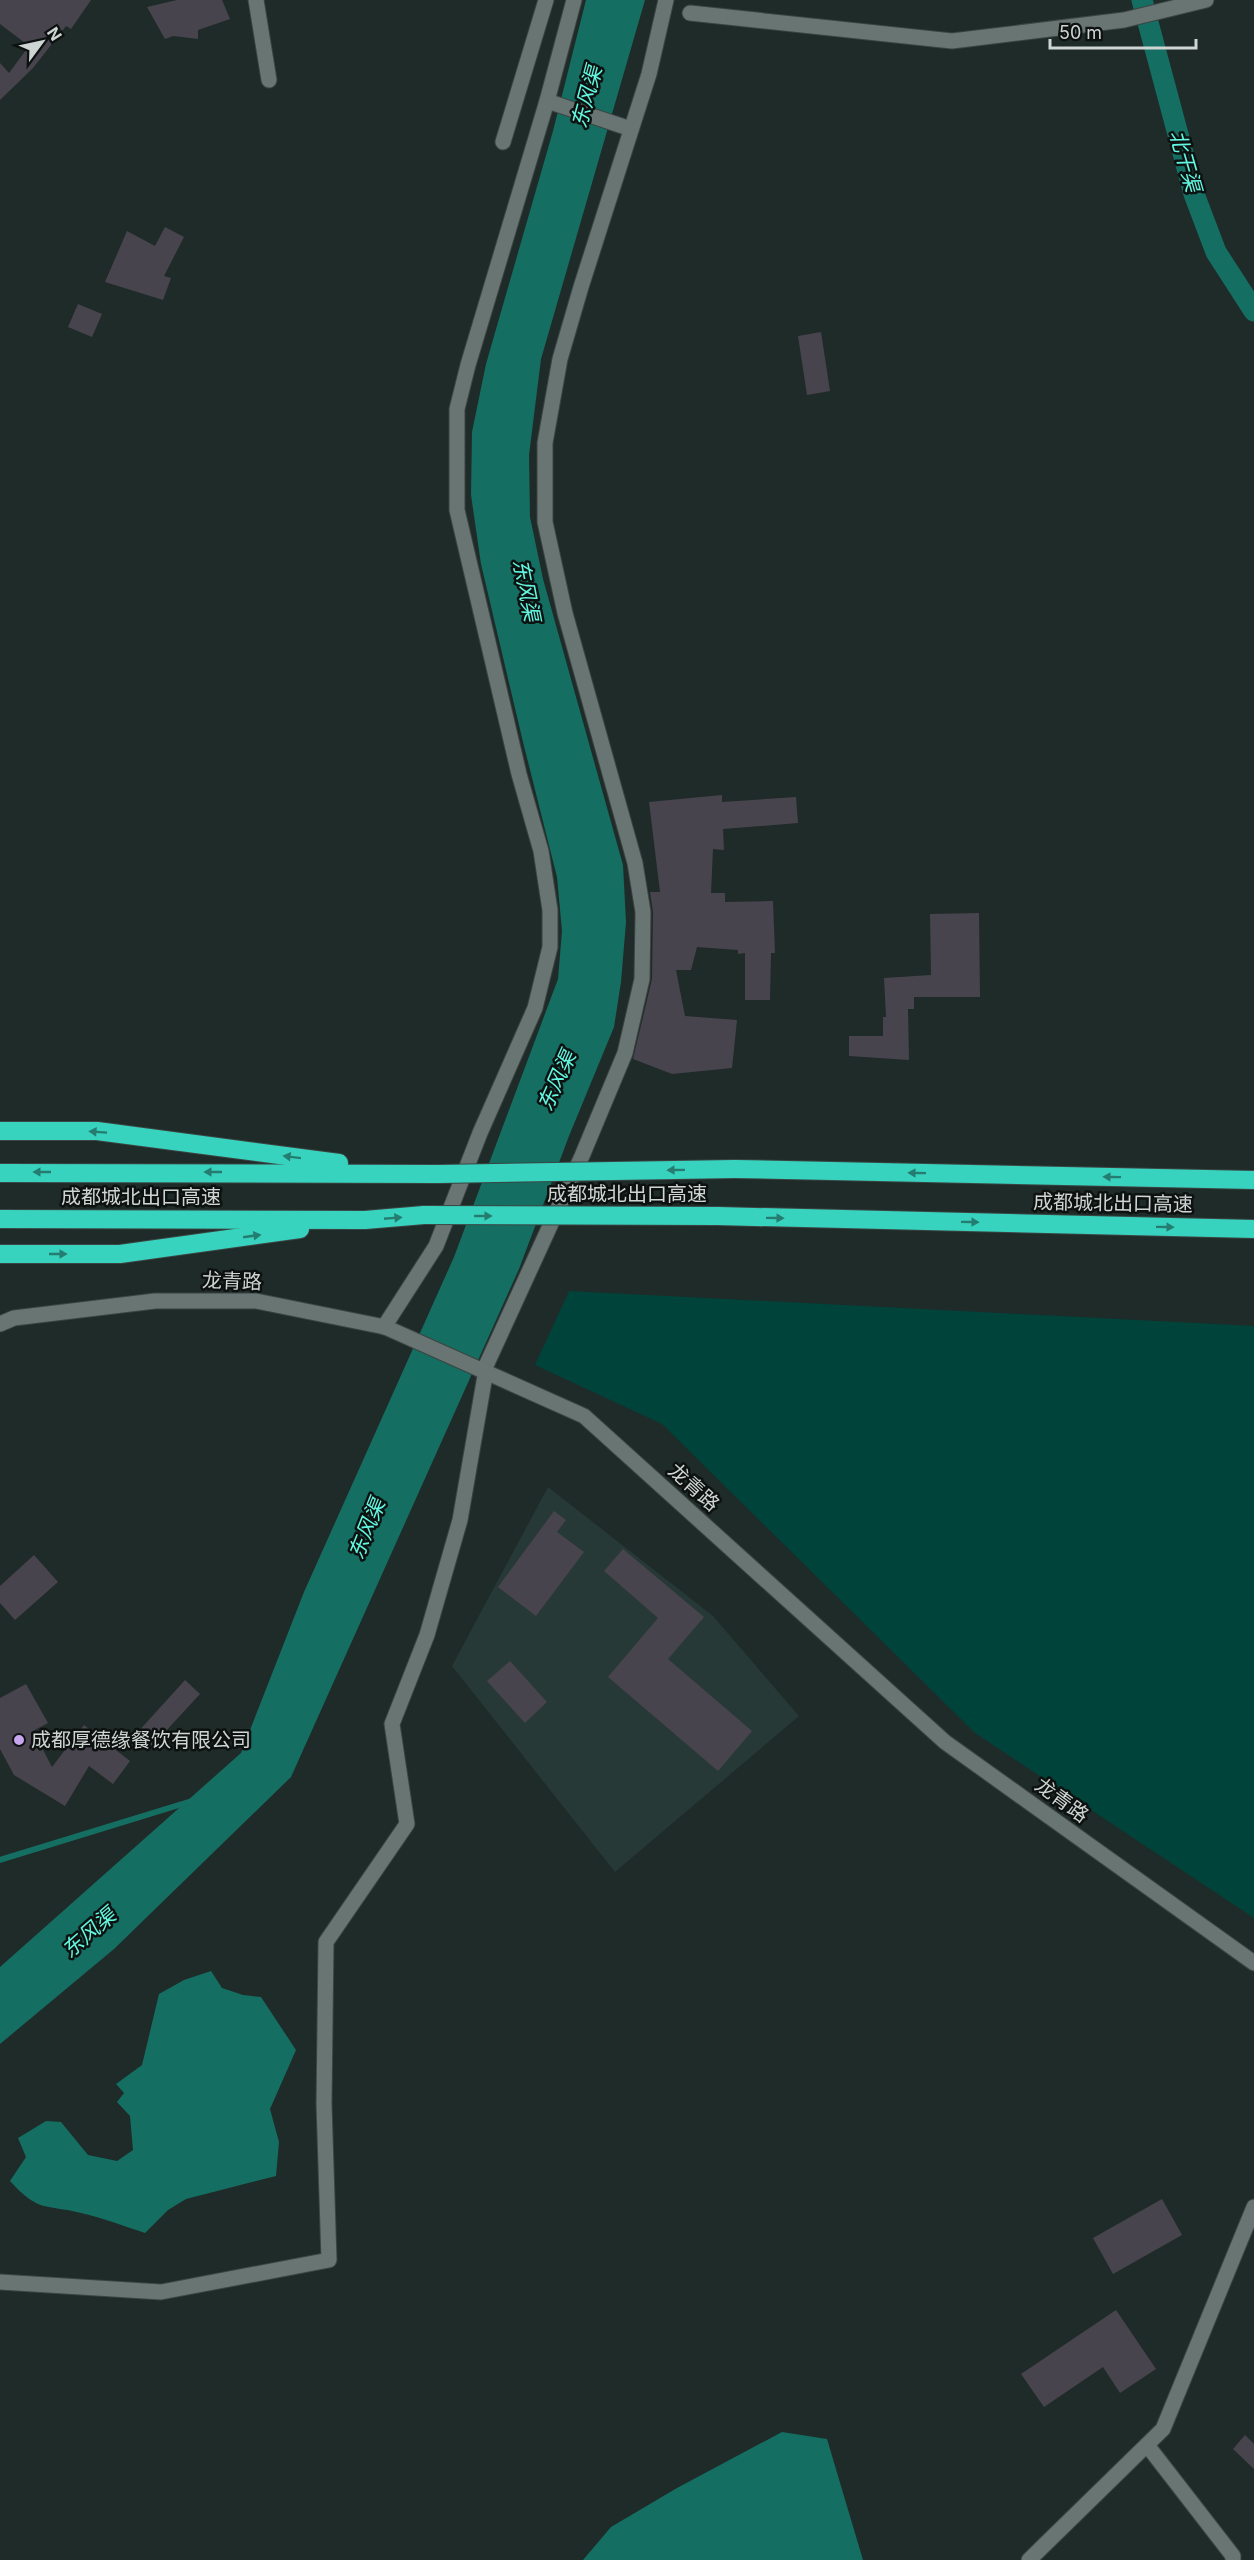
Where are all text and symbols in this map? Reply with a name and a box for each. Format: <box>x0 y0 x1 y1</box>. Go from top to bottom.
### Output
north arrow <box>12 12 72 72</box>
scale bar <box>1050 12 1196 50</box>
text: 50 m <box>1059 22 1102 43</box>
text: N <box>43 23 66 44</box>
water label: 东风渠 <box>566 60 608 131</box>
water label: 北干渠 <box>1165 127 1207 197</box>
water label: 东风渠 <box>508 557 545 626</box>
water label: 东风渠 <box>532 1044 582 1115</box>
one-way arrow <box>89 1127 108 1137</box>
one-way arrow <box>282 1152 301 1161</box>
one-way arrow <box>667 1166 686 1175</box>
one-way arrow <box>32 1167 51 1177</box>
one-way arrow <box>203 1167 222 1177</box>
one-way arrow <box>907 1168 926 1178</box>
one-way arrow <box>1102 1172 1121 1182</box>
street label: 成都城北出口高速 <box>547 1182 707 1206</box>
street label: 成都城北出口高速 <box>61 1185 221 1209</box>
street label: 成都城北出口高速 <box>1033 1190 1193 1216</box>
one-way arrow <box>473 1211 492 1220</box>
one-way arrow <box>383 1213 402 1223</box>
one-way arrow <box>766 1213 785 1222</box>
one-way arrow <box>961 1218 980 1227</box>
one-way arrow <box>1156 1222 1175 1232</box>
one-way arrow <box>243 1231 262 1240</box>
one-way arrow <box>49 1249 68 1259</box>
street label: 龙青路 <box>202 1268 262 1294</box>
street label: 龙青路 <box>664 1458 724 1516</box>
water label: 东风渠 <box>343 1492 391 1563</box>
place label: 成都厚德缘餐饮有限公司 <box>31 1728 251 1752</box>
marker: 成都厚德缘餐饮有限公司 <box>12 1733 26 1747</box>
street label: 龙青路 <box>1031 1773 1093 1827</box>
water label: 东风渠 <box>57 1901 123 1963</box>

